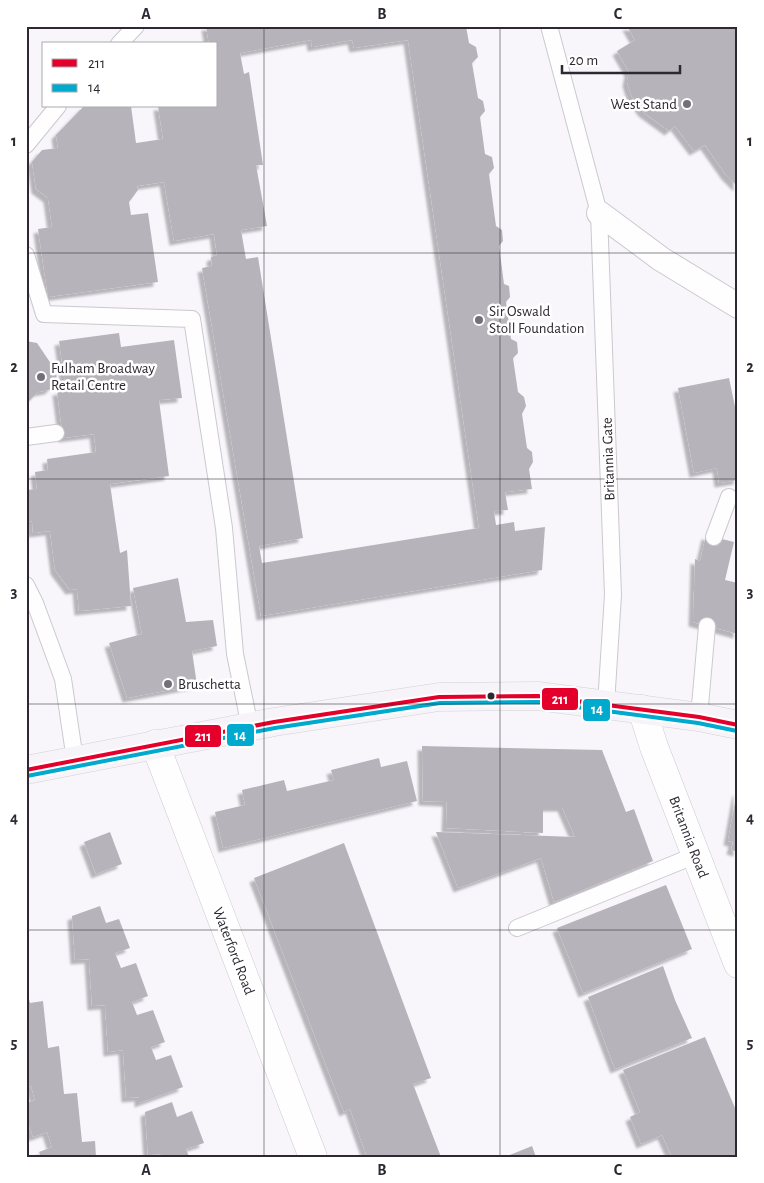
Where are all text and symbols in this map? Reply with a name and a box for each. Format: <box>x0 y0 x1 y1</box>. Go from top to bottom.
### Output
text: A <box>141 6 151 22</box>
text: B <box>377 6 387 22</box>
text: C <box>614 6 623 22</box>
legend <box>42 42 218 108</box>
scale bar <box>562 42 679 74</box>
text: 20 m <box>569 53 598 68</box>
text: 211 <box>88 56 105 71</box>
text: 14 <box>88 80 100 95</box>
place label: West Stand <box>610 97 677 112</box>
marker: West Stand <box>681 98 693 110</box>
text: 1 <box>11 133 17 149</box>
text: 1 <box>747 133 753 149</box>
place label: Sir Oswald Stoll Foundation <box>489 304 585 336</box>
marker: Sir Oswald Stoll Foundation <box>473 314 485 326</box>
text: 2 <box>10 359 18 375</box>
text: 2 <box>746 359 754 375</box>
place label: Fulham Broadway Retail Centre <box>51 361 156 393</box>
marker: Fulham Broadway Retail Centre <box>35 371 47 383</box>
street label: Britannia Gate <box>600 417 617 501</box>
text: 3 <box>11 584 18 600</box>
text: 3 <box>747 584 754 600</box>
place label: Bruschetta <box>178 677 241 692</box>
marker: Bruschetta <box>162 678 174 690</box>
line badge: 211 <box>541 687 579 711</box>
unlabelled marker <box>486 691 496 701</box>
text: 211 <box>552 693 568 707</box>
line badge: 14 <box>582 698 611 722</box>
text: 14 <box>591 703 603 717</box>
line badge: 14 <box>226 723 255 747</box>
line badge: 211 <box>184 724 222 748</box>
text: 14 <box>234 729 246 743</box>
text: 211 <box>195 730 211 744</box>
street label: Britannia Road <box>666 794 711 880</box>
text: 4 <box>10 810 18 826</box>
text: 4 <box>746 810 754 826</box>
street label: Waterford Road <box>210 905 257 997</box>
text: 5 <box>11 1035 18 1051</box>
text: 5 <box>747 1035 754 1051</box>
text: A <box>141 1162 151 1178</box>
text: B <box>377 1162 387 1178</box>
text: C <box>614 1162 623 1178</box>

